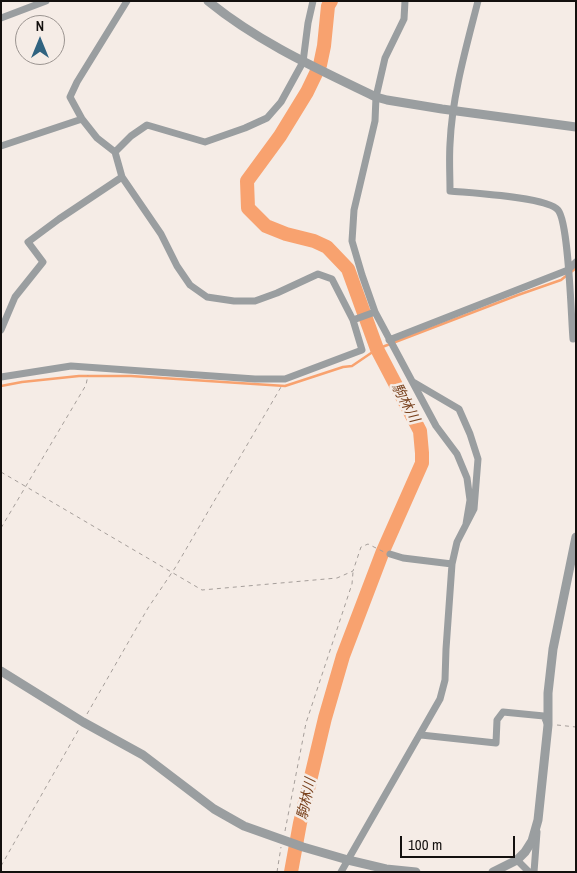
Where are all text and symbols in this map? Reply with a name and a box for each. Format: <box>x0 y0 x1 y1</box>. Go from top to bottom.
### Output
north arrow <box>15 15 65 65</box>
text: N <box>36 17 44 35</box>
water label: 駒林川 <box>388 381 422 425</box>
water label: 駒林川 <box>294 777 320 821</box>
scale bar <box>402 826 517 858</box>
text: 100 m <box>408 834 442 855</box>

